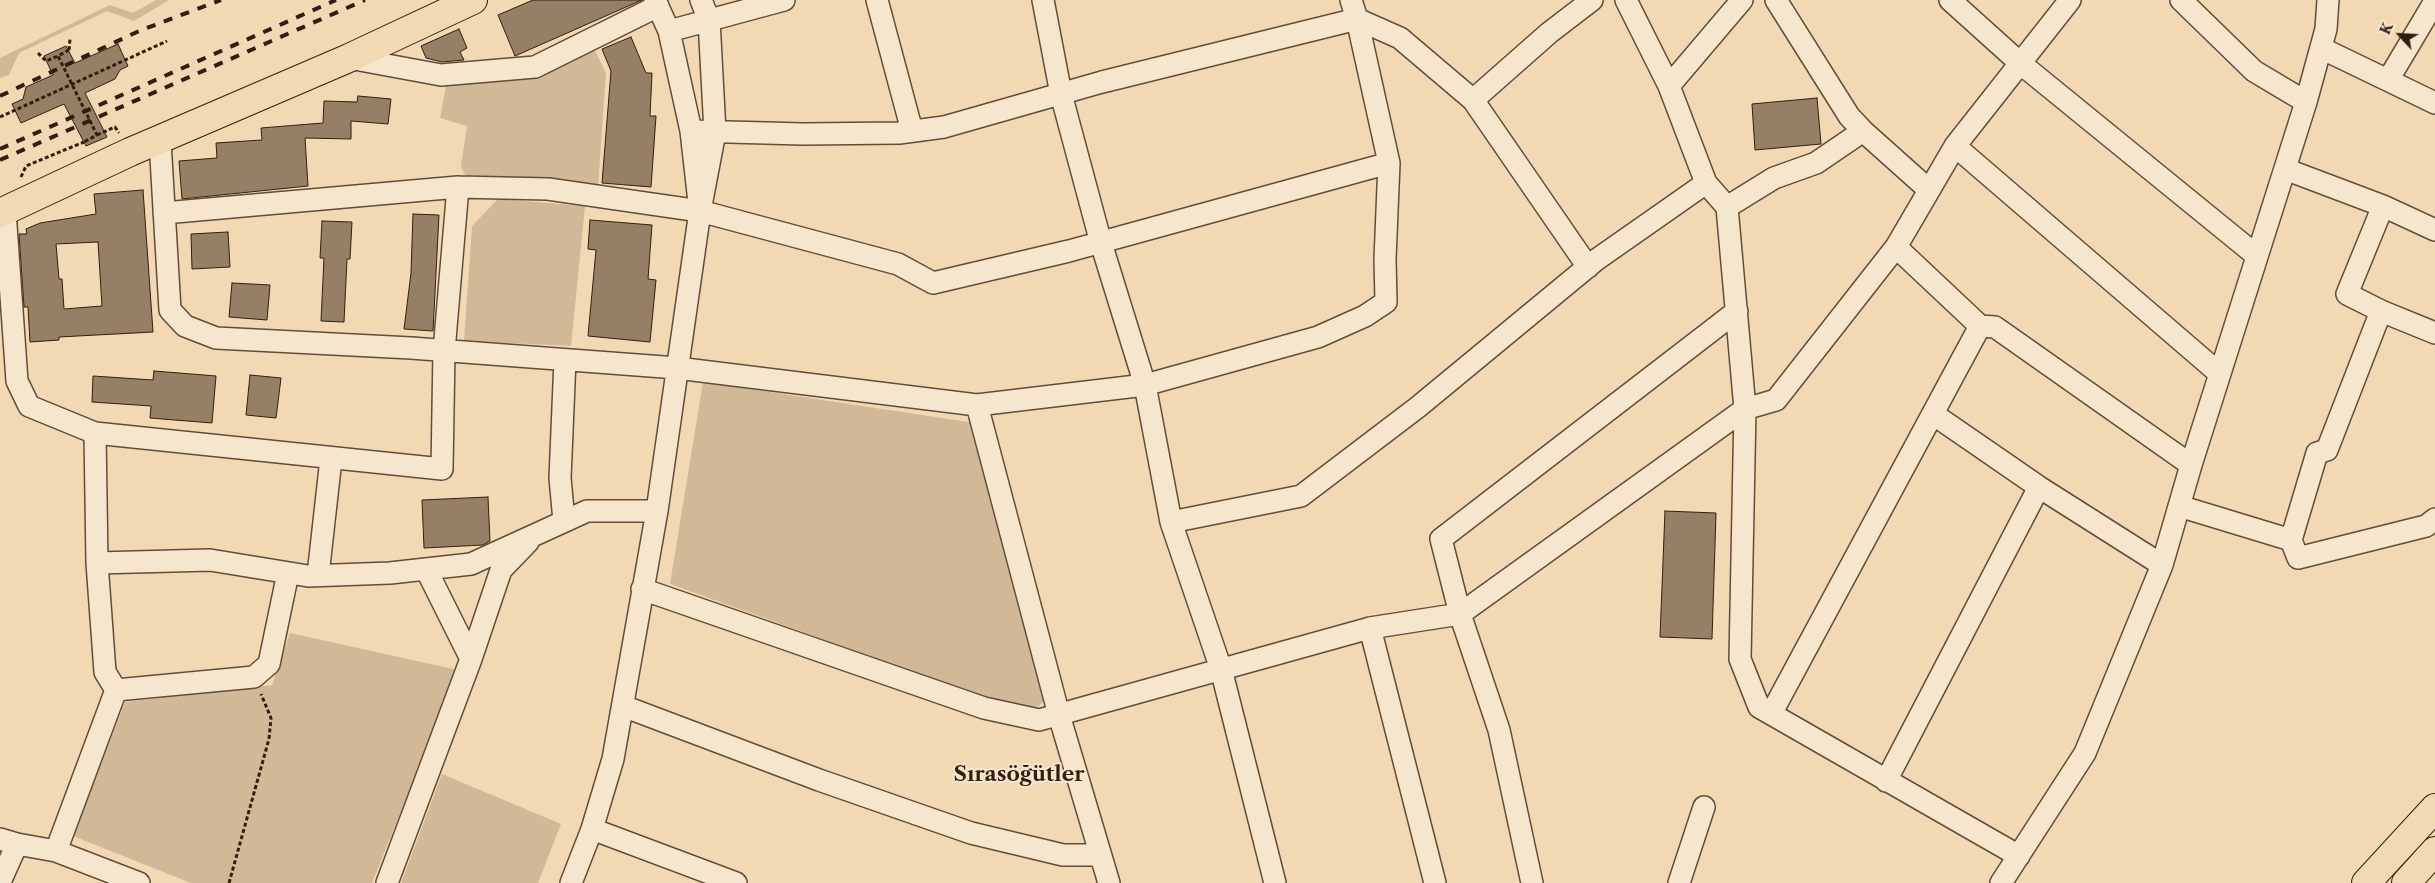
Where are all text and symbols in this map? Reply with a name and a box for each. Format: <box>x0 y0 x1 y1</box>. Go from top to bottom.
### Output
north arrow <box>2375 10 2425 60</box>
text: K <box>2376 20 2397 38</box>
district label: Sırasöğütler <box>954 762 1084 788</box>

